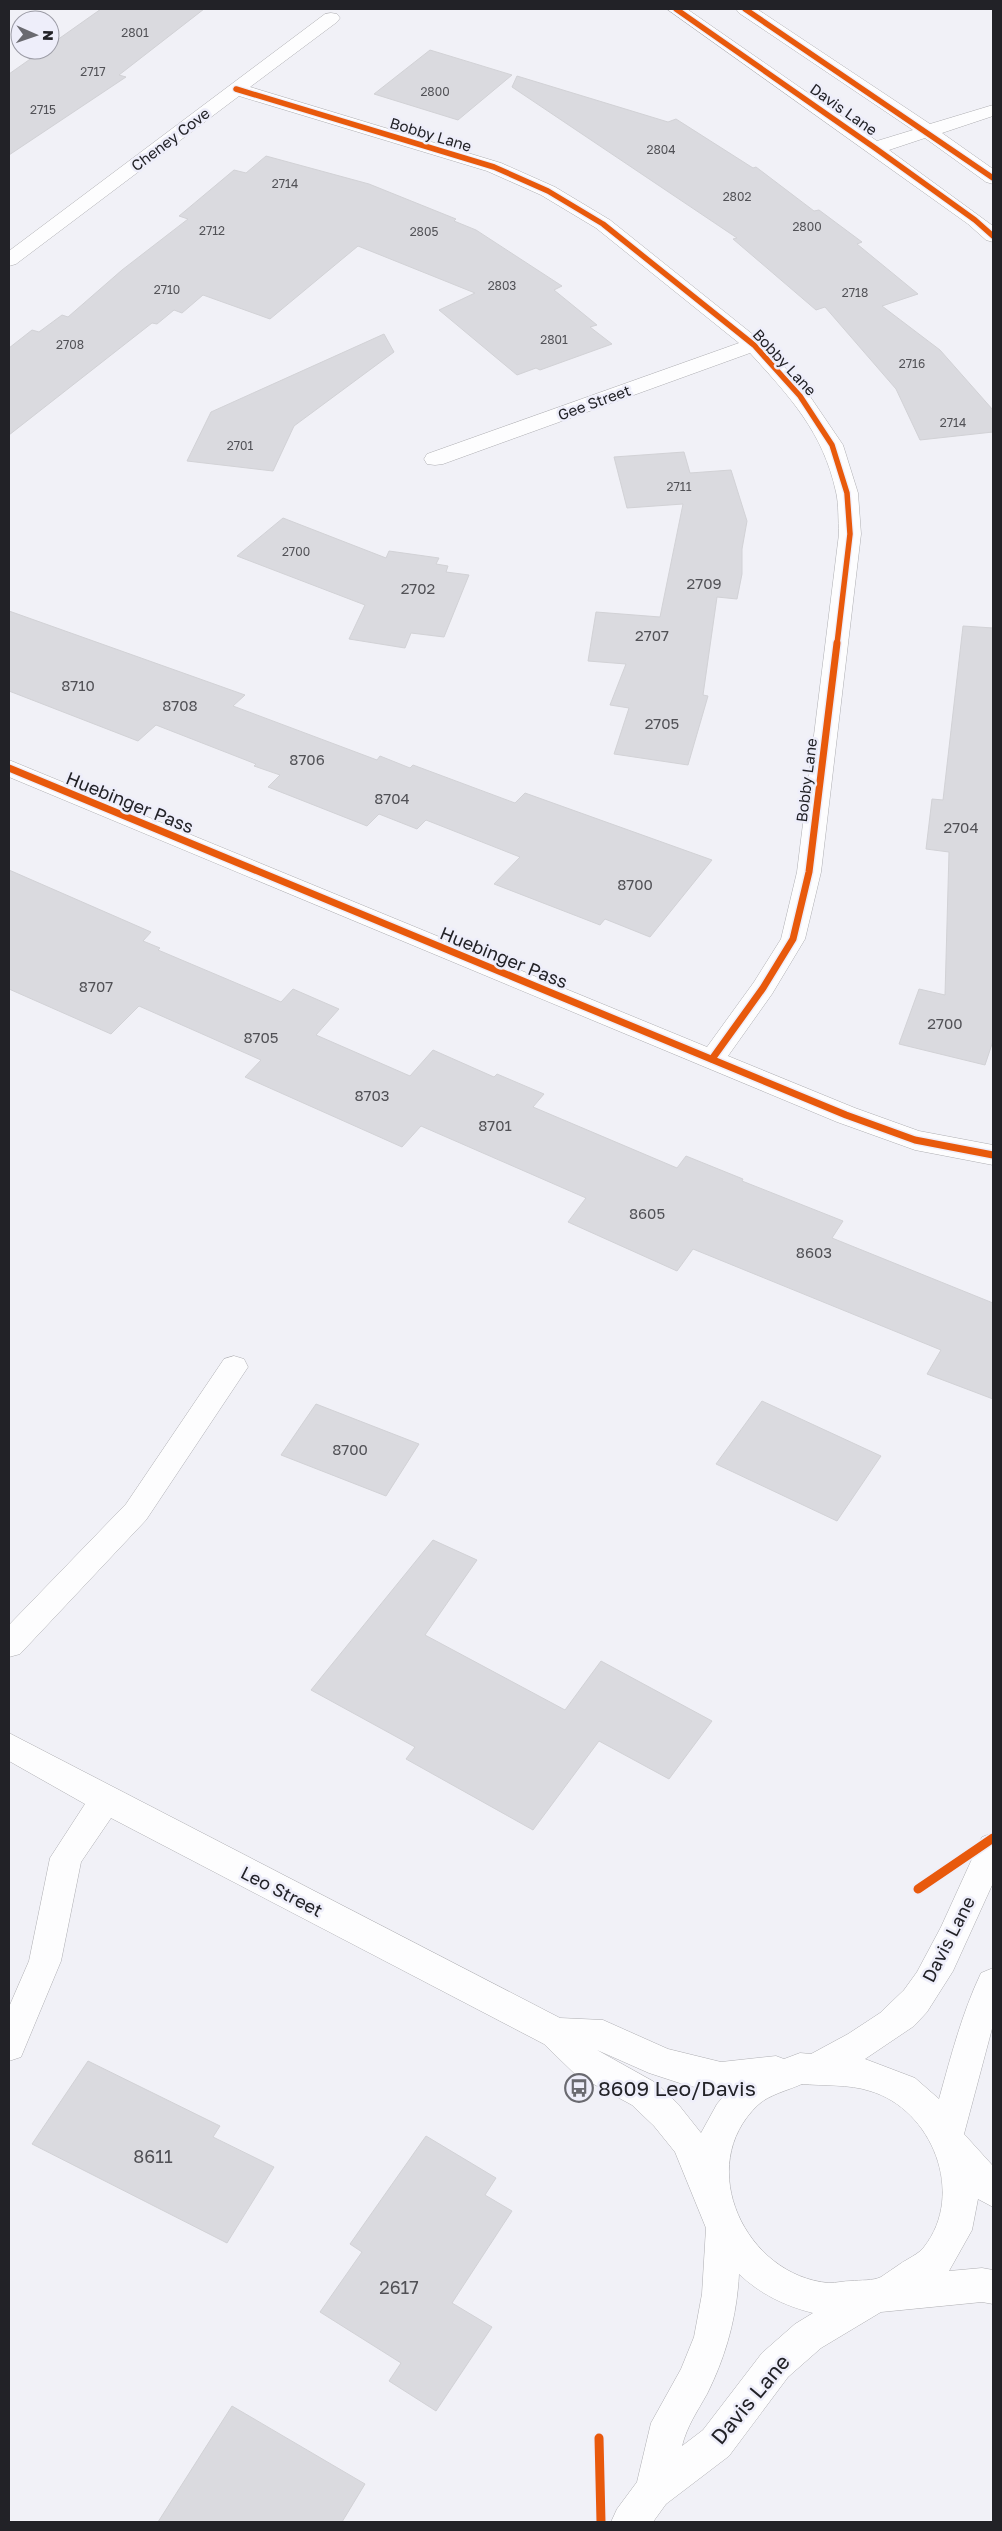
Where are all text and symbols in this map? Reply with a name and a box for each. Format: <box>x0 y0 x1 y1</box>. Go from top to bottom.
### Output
north arrow <box>10 10 60 60</box>
house number: 2801 <box>121 25 149 40</box>
text: N <box>40 30 57 41</box>
house number: 2717 <box>80 64 106 79</box>
street label: Davis Lane <box>807 79 881 139</box>
house number: 2800 <box>420 84 450 99</box>
house number: 2715 <box>30 102 56 117</box>
street label: Cheney Cove <box>127 103 213 174</box>
street label: Bobby Lane <box>388 113 474 155</box>
house number: 2804 <box>646 142 676 157</box>
house number: 2714 <box>272 176 298 191</box>
house number: 2802 <box>723 189 751 204</box>
house number: 2800 <box>792 219 822 234</box>
house number: 2712 <box>199 223 225 238</box>
house number: 2805 <box>410 224 438 239</box>
house number: 2803 <box>488 278 516 293</box>
house number: 2710 <box>154 282 180 297</box>
house number: 2718 <box>842 285 868 300</box>
street label: Bobby Lane <box>750 325 821 399</box>
house number: 2801 <box>540 332 568 347</box>
house number: 2708 <box>56 337 84 352</box>
house number: 2716 <box>899 356 925 371</box>
street label: Gee Street <box>555 381 633 423</box>
house number: 2714 <box>940 415 966 430</box>
house number: 2701 <box>227 438 253 453</box>
house number: 2711 <box>667 479 692 494</box>
house number: 2700 <box>282 544 310 559</box>
house number: 2709 <box>686 574 722 592</box>
house number: 2702 <box>401 579 435 597</box>
house number: 2707 <box>635 626 669 644</box>
house number: 8710 <box>61 676 95 694</box>
house number: 8708 <box>162 696 198 714</box>
house number: 2705 <box>645 714 679 732</box>
street label: Bobby Lane <box>792 737 820 823</box>
house number: 8706 <box>289 750 325 768</box>
street label: Huebinger Pass <box>63 766 197 838</box>
house number: 8704 <box>374 789 410 807</box>
house number: 2704 <box>943 818 979 836</box>
house number: 8700 <box>617 875 653 893</box>
street label: Huebinger Pass <box>437 921 571 993</box>
house number: 8707 <box>79 977 113 995</box>
house number: 2700 <box>927 1014 963 1032</box>
house number: 8705 <box>243 1028 279 1046</box>
house number: 8703 <box>354 1086 390 1104</box>
house number: 8701 <box>478 1116 512 1134</box>
house number: 8605 <box>629 1204 665 1222</box>
house number: 8603 <box>796 1243 832 1261</box>
house number: 8700 <box>332 1440 368 1458</box>
street label: Leo Street <box>237 1861 327 1921</box>
street label: Davis Lane <box>917 1892 979 1986</box>
bus stop icon: 8609 Leo/Davis <box>564 2073 594 2103</box>
place label: 8609 Leo/Davis <box>598 2075 756 2101</box>
house number: 8611 <box>133 2145 173 2167</box>
house number: 2617 <box>379 2276 419 2298</box>
street label: Davis Lane <box>705 2349 795 2449</box>

